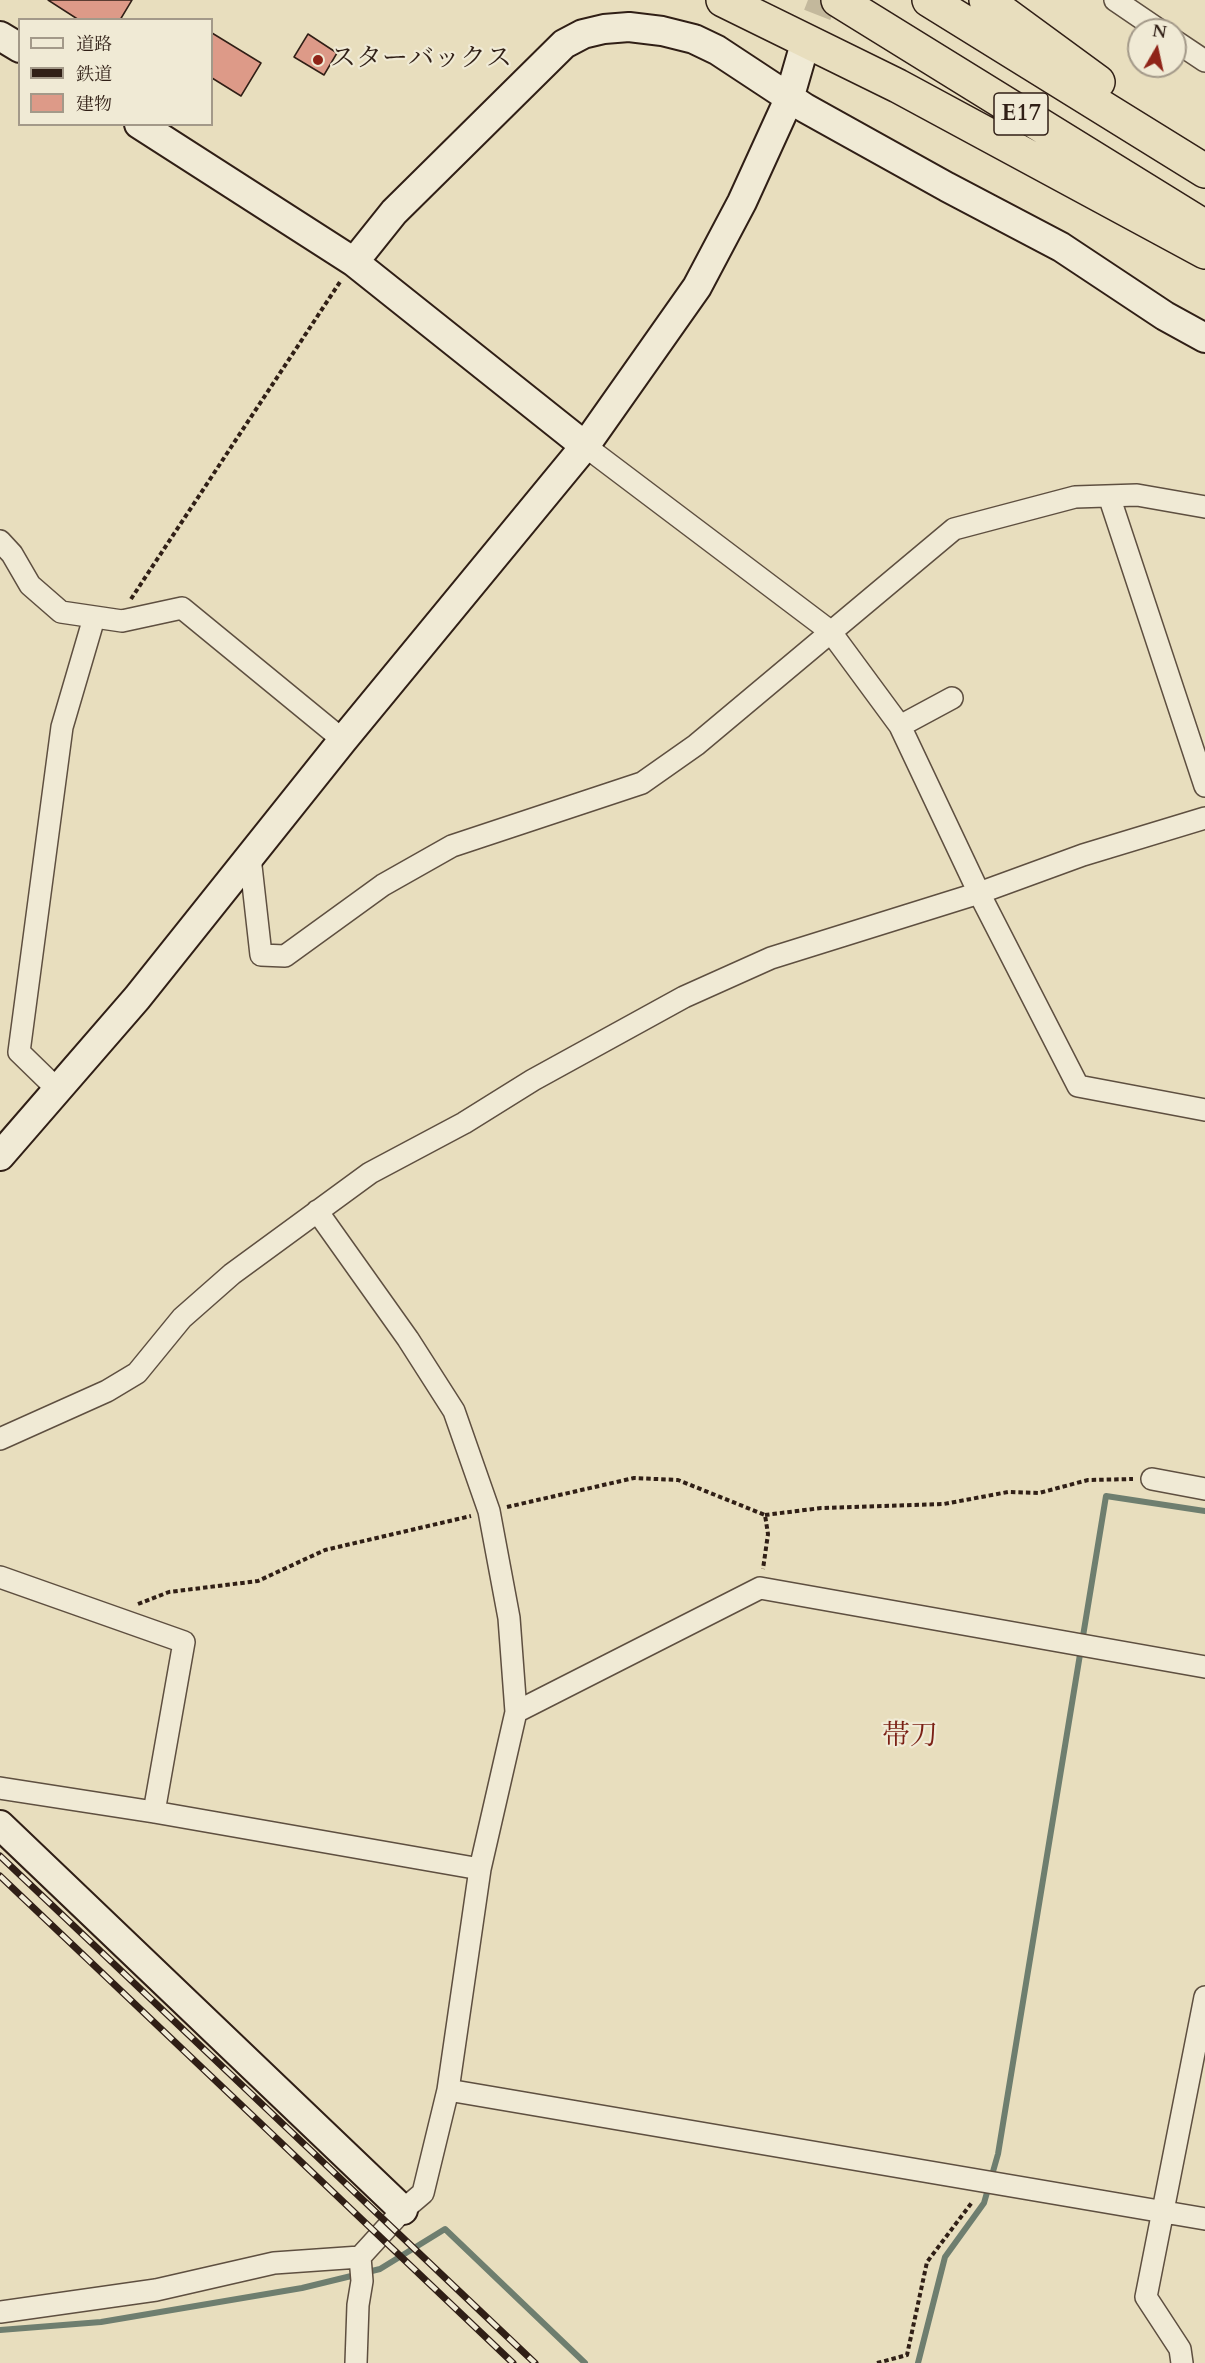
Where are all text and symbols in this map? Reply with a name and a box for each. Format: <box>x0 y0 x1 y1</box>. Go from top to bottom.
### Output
legend <box>18 18 213 126</box>
north arrow <box>1127 18 1187 78</box>
text: N <box>1151 20 1168 44</box>
text: 道路 <box>76 32 112 57</box>
place label: スターバックス <box>330 44 512 76</box>
marker: スターバックス <box>311 53 325 67</box>
text: 鉄道 <box>76 62 112 87</box>
text: 建物 <box>76 92 112 117</box>
road number: E17 <box>994 93 1048 135</box>
district label: 帯刀 <box>882 1721 938 1755</box>

